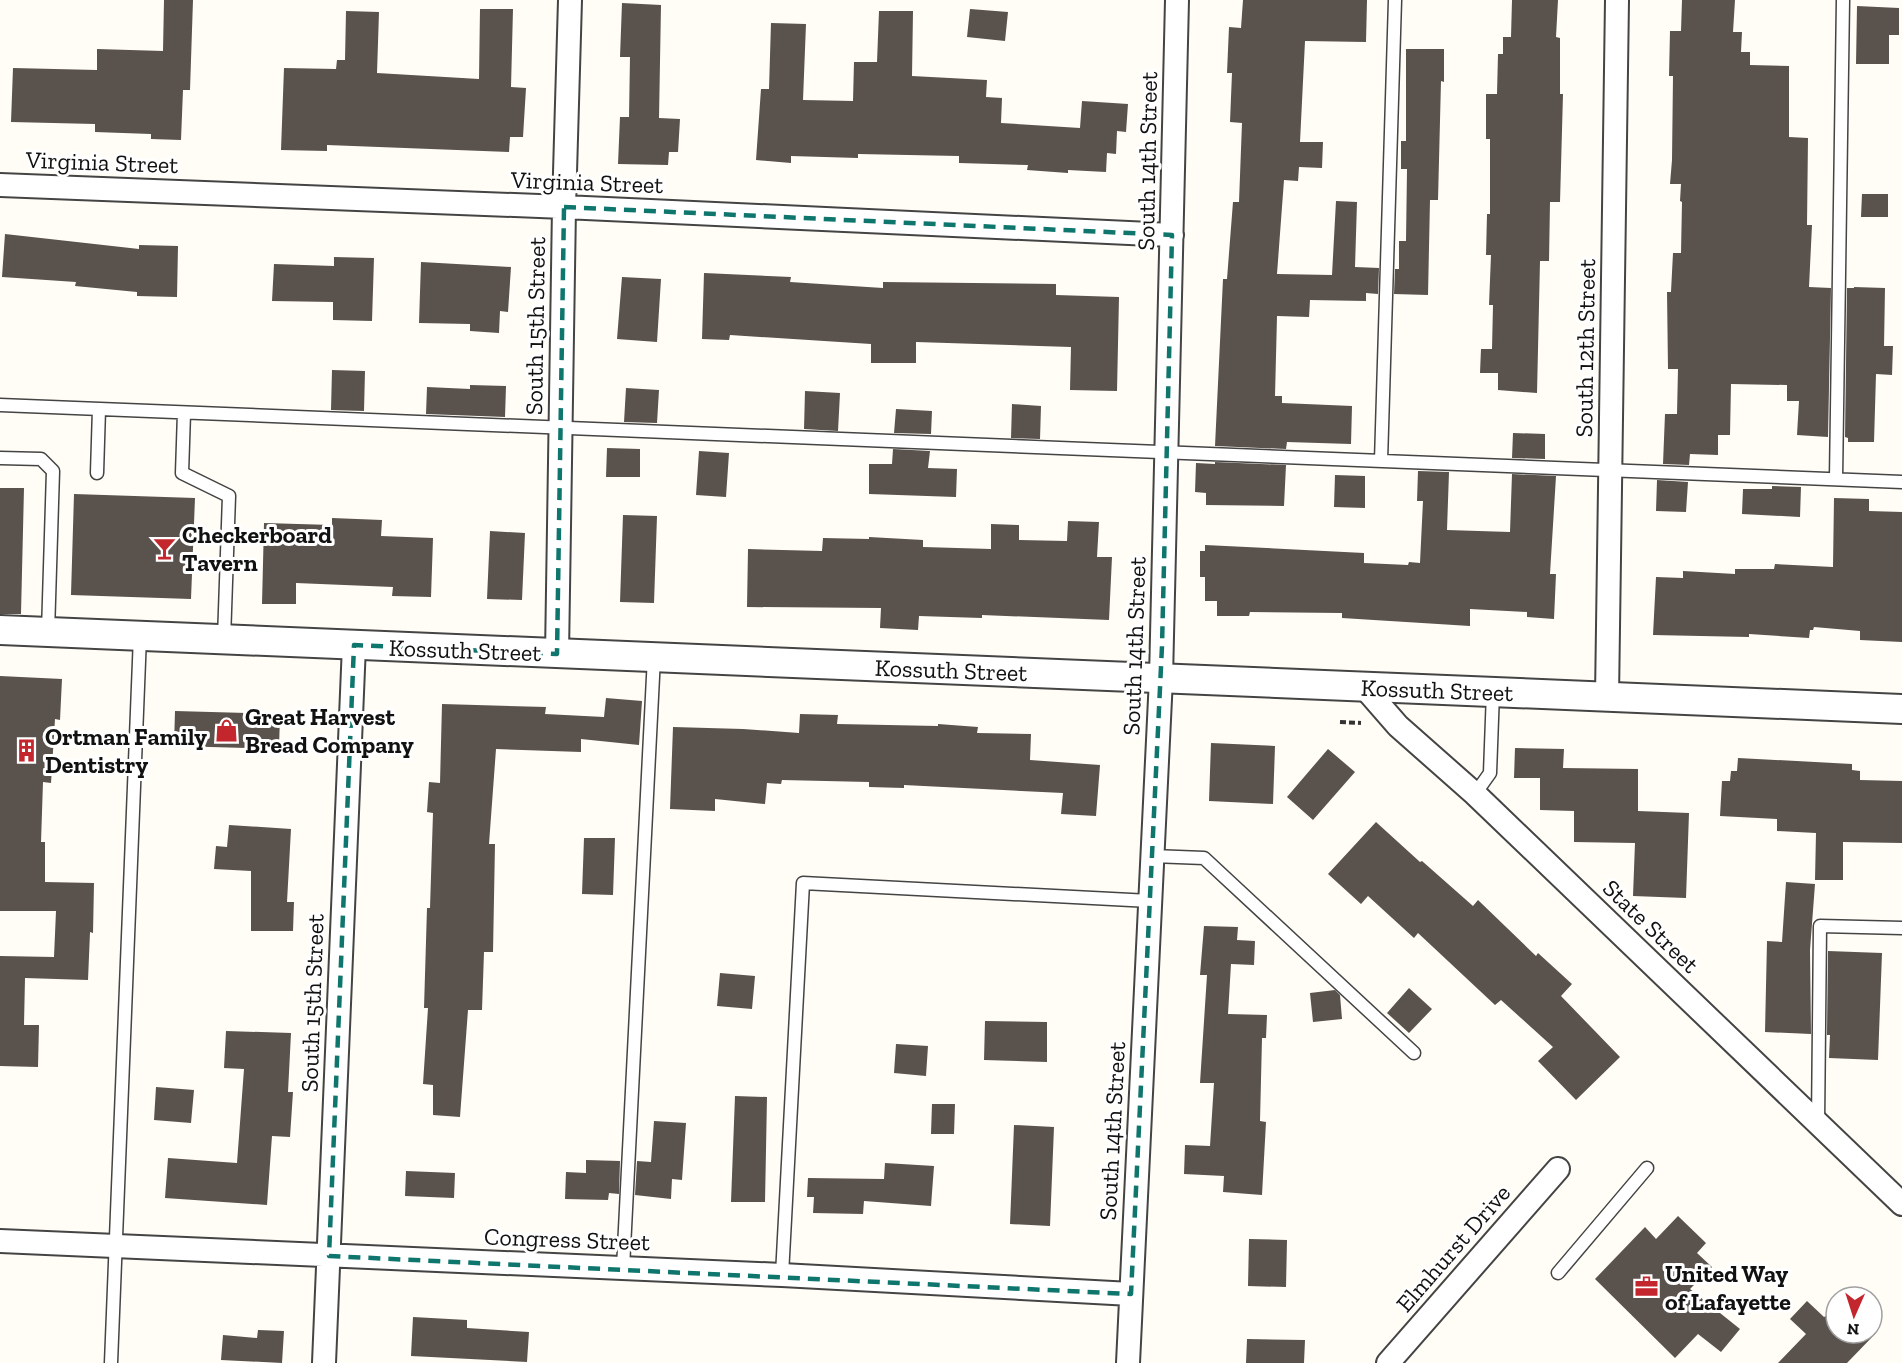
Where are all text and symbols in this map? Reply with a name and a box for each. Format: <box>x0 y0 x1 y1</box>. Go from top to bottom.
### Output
street label: South 14th Street <box>1131 71 1163 251</box>
street label: Virginia Street <box>24 145 179 179</box>
street label: Virginia Street <box>509 165 664 199</box>
street label: South 15th Street <box>519 236 551 415</box>
street label: South 12th Street <box>1569 258 1601 437</box>
place label: Checkerboard Tavern <box>182 520 332 577</box>
bar icon: Checkerboard Tavern <box>151 535 177 561</box>
street label: South 14th Street <box>1116 556 1152 736</box>
street label: Kossuth Street <box>388 633 542 667</box>
street label: Kossuth Street <box>874 653 1028 687</box>
street label: Kossuth Street <box>1360 673 1514 707</box>
place label: Great Harvest Bread Company <box>245 702 414 759</box>
shop icon: Great Harvest Bread Company <box>214 717 240 743</box>
place label: Ortman Family Dentistry <box>45 722 207 779</box>
building icon: Ortman Family Dentistry <box>14 737 40 763</box>
street label: State Street <box>1597 873 1705 979</box>
street label: South 15th Street <box>294 913 330 1093</box>
street label: South 14th Street <box>1093 1041 1131 1221</box>
street label: Elmhurst Drive <box>1390 1178 1516 1318</box>
street label: Congress Street <box>484 1222 650 1256</box>
place label: United Way of Lafayette <box>1665 1259 1791 1316</box>
office icon: United Way of Lafayette <box>1634 1274 1660 1300</box>
north arrow <box>1824 1285 1884 1345</box>
text: N <box>1847 1320 1860 1339</box>

